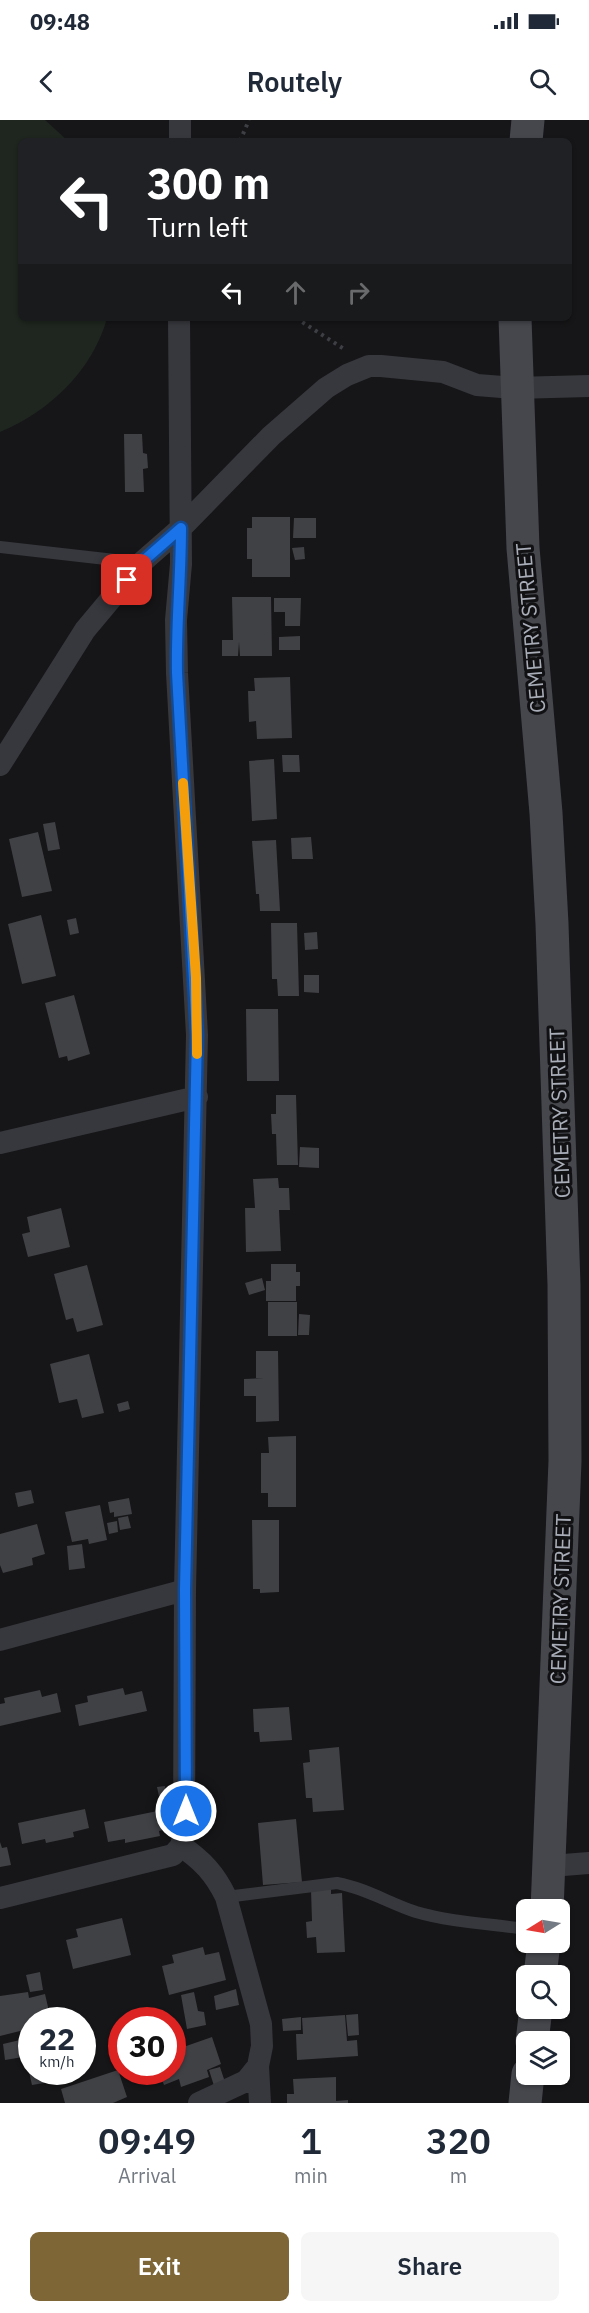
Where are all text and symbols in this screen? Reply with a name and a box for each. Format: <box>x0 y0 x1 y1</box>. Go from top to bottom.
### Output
text: 09:48 <box>30 7 90 36</box>
text: Routely <box>247 64 342 99</box>
icon: back <box>30 65 63 98</box>
icon: search <box>526 65 559 98</box>
text: 300 m <box>147 156 270 211</box>
icon: left <box>48 162 126 240</box>
text: Turn left <box>147 209 248 244</box>
icon: left <box>216 276 249 309</box>
icon: ahead <box>279 276 312 309</box>
icon: right <box>342 276 375 309</box>
street label: CEMETRY STREET <box>509 542 551 714</box>
pin <box>101 554 152 605</box>
icon: arrive <box>110 563 143 596</box>
street label: CEMETRY STREET <box>542 1027 576 1199</box>
street label: CEMETRY STREET <box>543 1513 577 1685</box>
position arrow <box>154 1779 218 1843</box>
north arrow <box>516 1899 570 1953</box>
map controls <box>516 1899 570 2085</box>
button: search <box>516 1965 570 2019</box>
speed limit sign: 30 <box>108 2007 186 2085</box>
text: 22 <box>39 2019 75 2058</box>
button: layers <box>516 2031 570 2085</box>
text: km/h <box>39 2052 75 2071</box>
text: 09:49 <box>98 2117 196 2164</box>
text: 1 <box>300 2117 322 2164</box>
text: 320 <box>426 2117 491 2164</box>
text: Arrival <box>118 2162 176 2189</box>
text: min <box>294 2162 328 2189</box>
text: m <box>450 2162 467 2189</box>
button: Exit <box>30 2232 289 2301</box>
button: Share <box>301 2232 559 2301</box>

